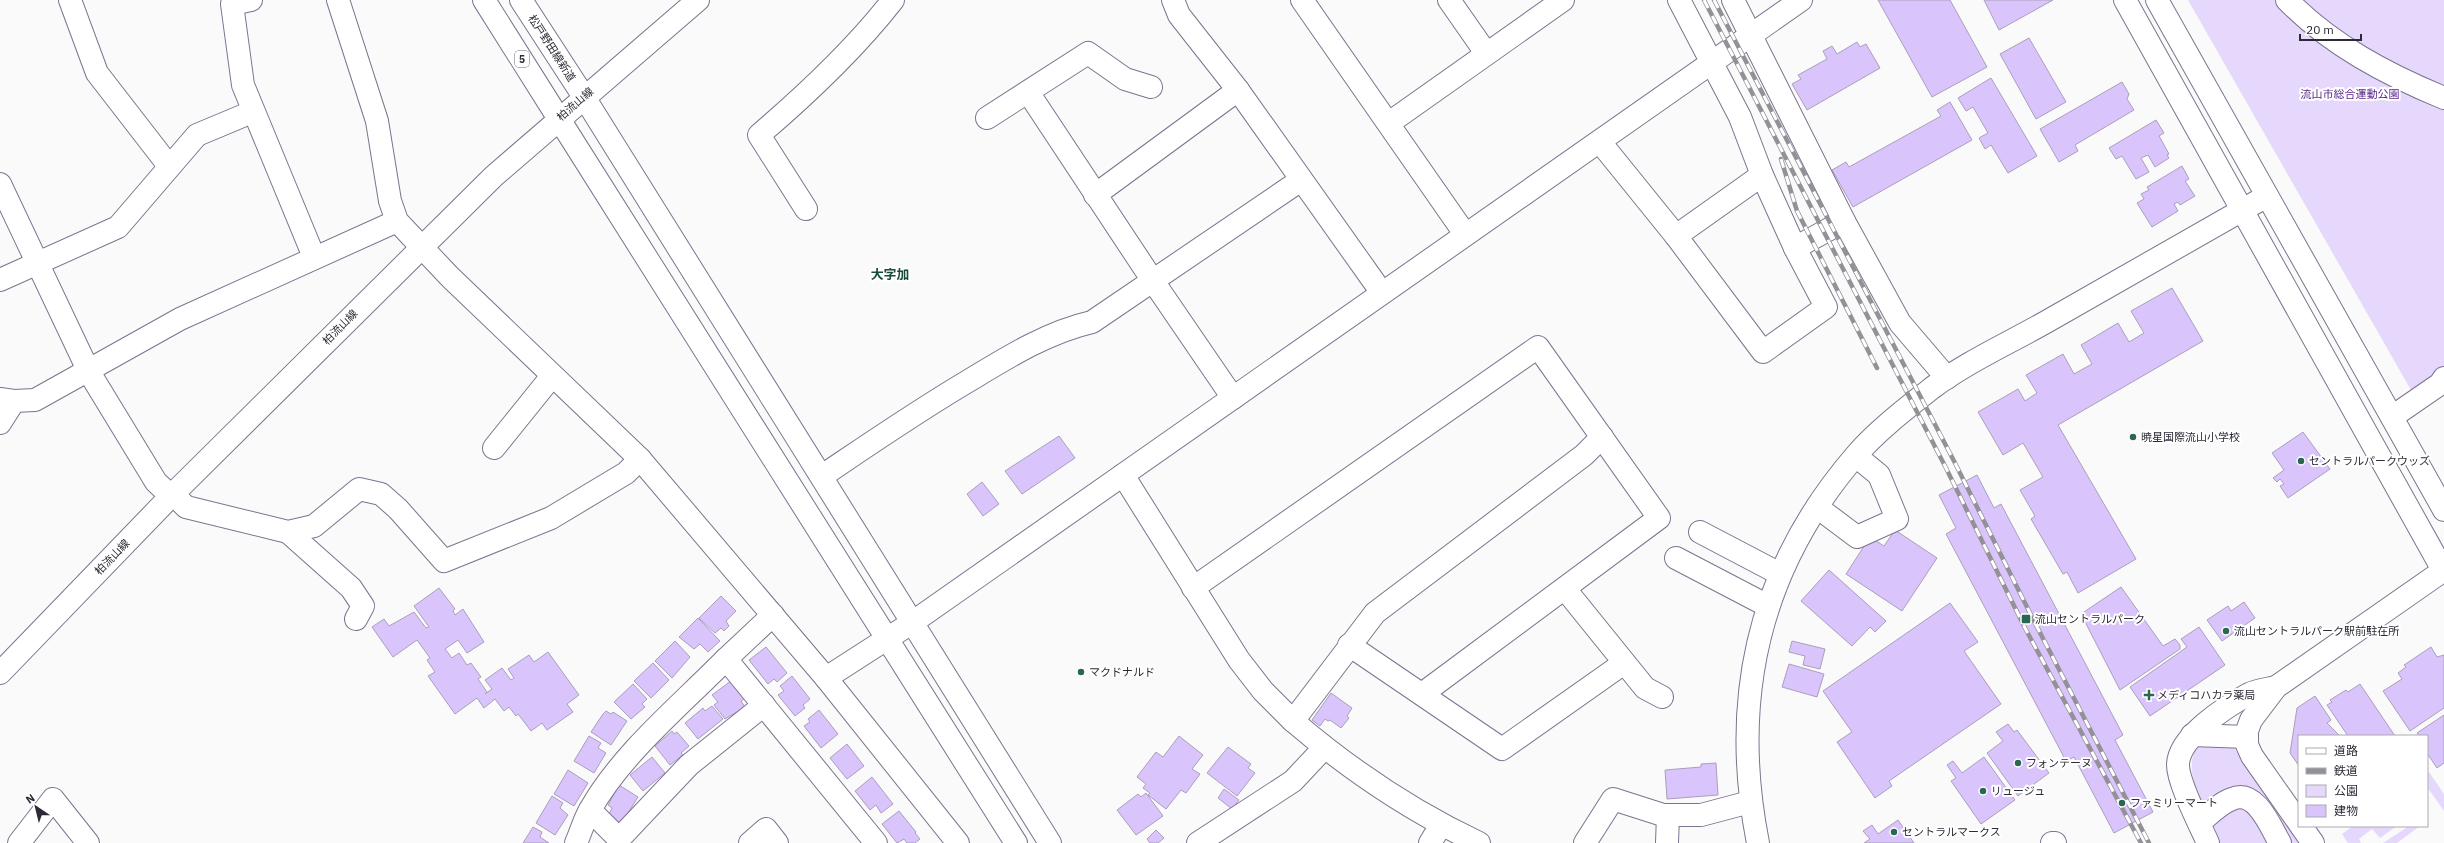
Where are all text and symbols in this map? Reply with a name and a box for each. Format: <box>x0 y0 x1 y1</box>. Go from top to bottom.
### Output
street label: 松戸野田線新道 <box>525 12 579 84</box>
scale bar <box>2300 16 2361 42</box>
text: 20 m <box>2306 22 2334 37</box>
road number: 5 <box>515 51 529 67</box>
street label: 柏流山線 <box>554 84 596 124</box>
park label: 流山市総合運動公園 <box>2301 87 2400 101</box>
district label: 大字加 <box>870 266 910 283</box>
street label: 柏流山線 <box>319 306 361 348</box>
place label: 暁星国際流山小学校 <box>2141 430 2240 444</box>
marker: 暁星国際流山小学校 <box>2128 432 2138 442</box>
place label: セントラルパークウッズ <box>2309 454 2430 468</box>
marker: セントラルパークウッズ <box>2296 456 2306 466</box>
street label: 柏流山線 <box>92 536 132 578</box>
place label: 流山セントラルパーク <box>2035 612 2145 626</box>
marker: 流山セントラルパーク <box>2020 613 2032 625</box>
place label: 流山セントラルパーク駅前駐在所 <box>2234 624 2400 638</box>
marker: 流山セントラルパーク駅前駐在所 <box>2221 626 2231 636</box>
place label: マクドナルド <box>1089 665 1155 679</box>
marker: マクドナルド <box>1076 667 1086 677</box>
place label: メディコハカラ薬局 <box>2157 688 2255 702</box>
marker: メディコハカラ薬局 <box>2144 690 2154 700</box>
legend <box>2298 735 2428 827</box>
text: 道路 <box>2334 743 2358 758</box>
place label: フォンテーヌ <box>2026 756 2092 770</box>
marker: フォンテーヌ <box>2013 758 2023 768</box>
text: 鉄道 <box>2334 763 2358 778</box>
text: 公園 <box>2334 783 2358 798</box>
place label: リュージュ <box>1991 784 2045 798</box>
marker: リュージュ <box>1978 786 1988 796</box>
north arrow <box>16 787 56 827</box>
text: N <box>23 791 38 807</box>
place label: ファミリーマート <box>2130 796 2218 810</box>
marker: ファミリーマート <box>2117 798 2127 808</box>
text: 建物 <box>2334 803 2358 818</box>
place label: セントラルマークス <box>1902 825 2001 839</box>
marker: セントラルマークス <box>1889 827 1899 837</box>

